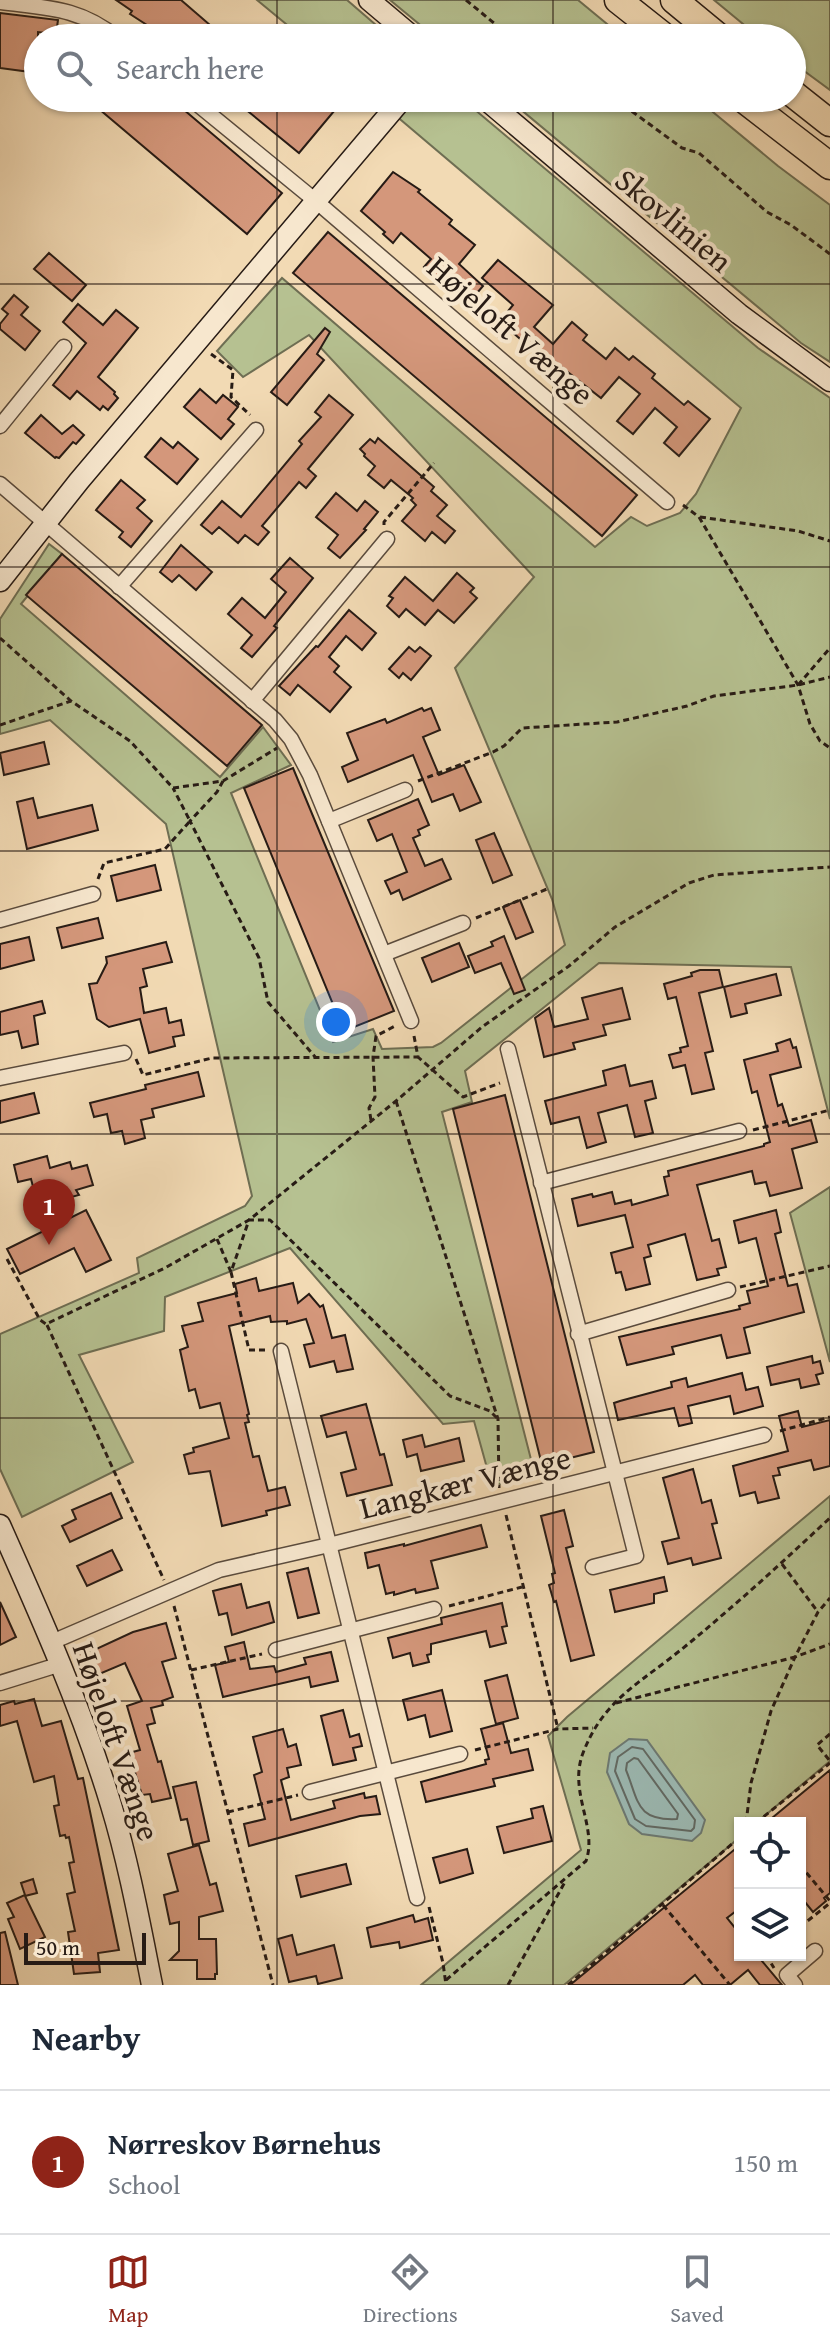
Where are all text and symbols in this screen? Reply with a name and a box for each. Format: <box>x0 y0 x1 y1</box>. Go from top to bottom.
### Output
search box <box>24 24 806 112</box>
icon: search <box>52 46 96 90</box>
text: Search here <box>116 46 264 90</box>
street label: Skovlinien <box>605 157 743 283</box>
street label: Højeloft Vænge <box>417 244 605 416</box>
your location <box>316 1002 356 1042</box>
pin: 1 <box>23 1179 75 1245</box>
street label: Langkær Vænge <box>354 1433 576 1531</box>
street label: Højeloft Vænge <box>61 1635 173 1847</box>
map controls <box>734 1817 806 1961</box>
button: locate <box>734 1817 806 1889</box>
button: layers <box>734 1889 806 1961</box>
scale bar <box>24 1929 146 1965</box>
text: 50 m <box>36 1931 80 1963</box>
text: Nearby <box>32 2013 141 2062</box>
text: Nørreskov Børnehus <box>108 2121 381 2165</box>
text: 1 <box>51 2143 65 2182</box>
text: 150 m <box>733 2143 798 2182</box>
text: School <box>108 2165 180 2204</box>
tab: Map <box>106 2250 150 2330</box>
tab: Directions <box>363 2250 458 2330</box>
tab: Saved <box>670 2250 724 2330</box>

